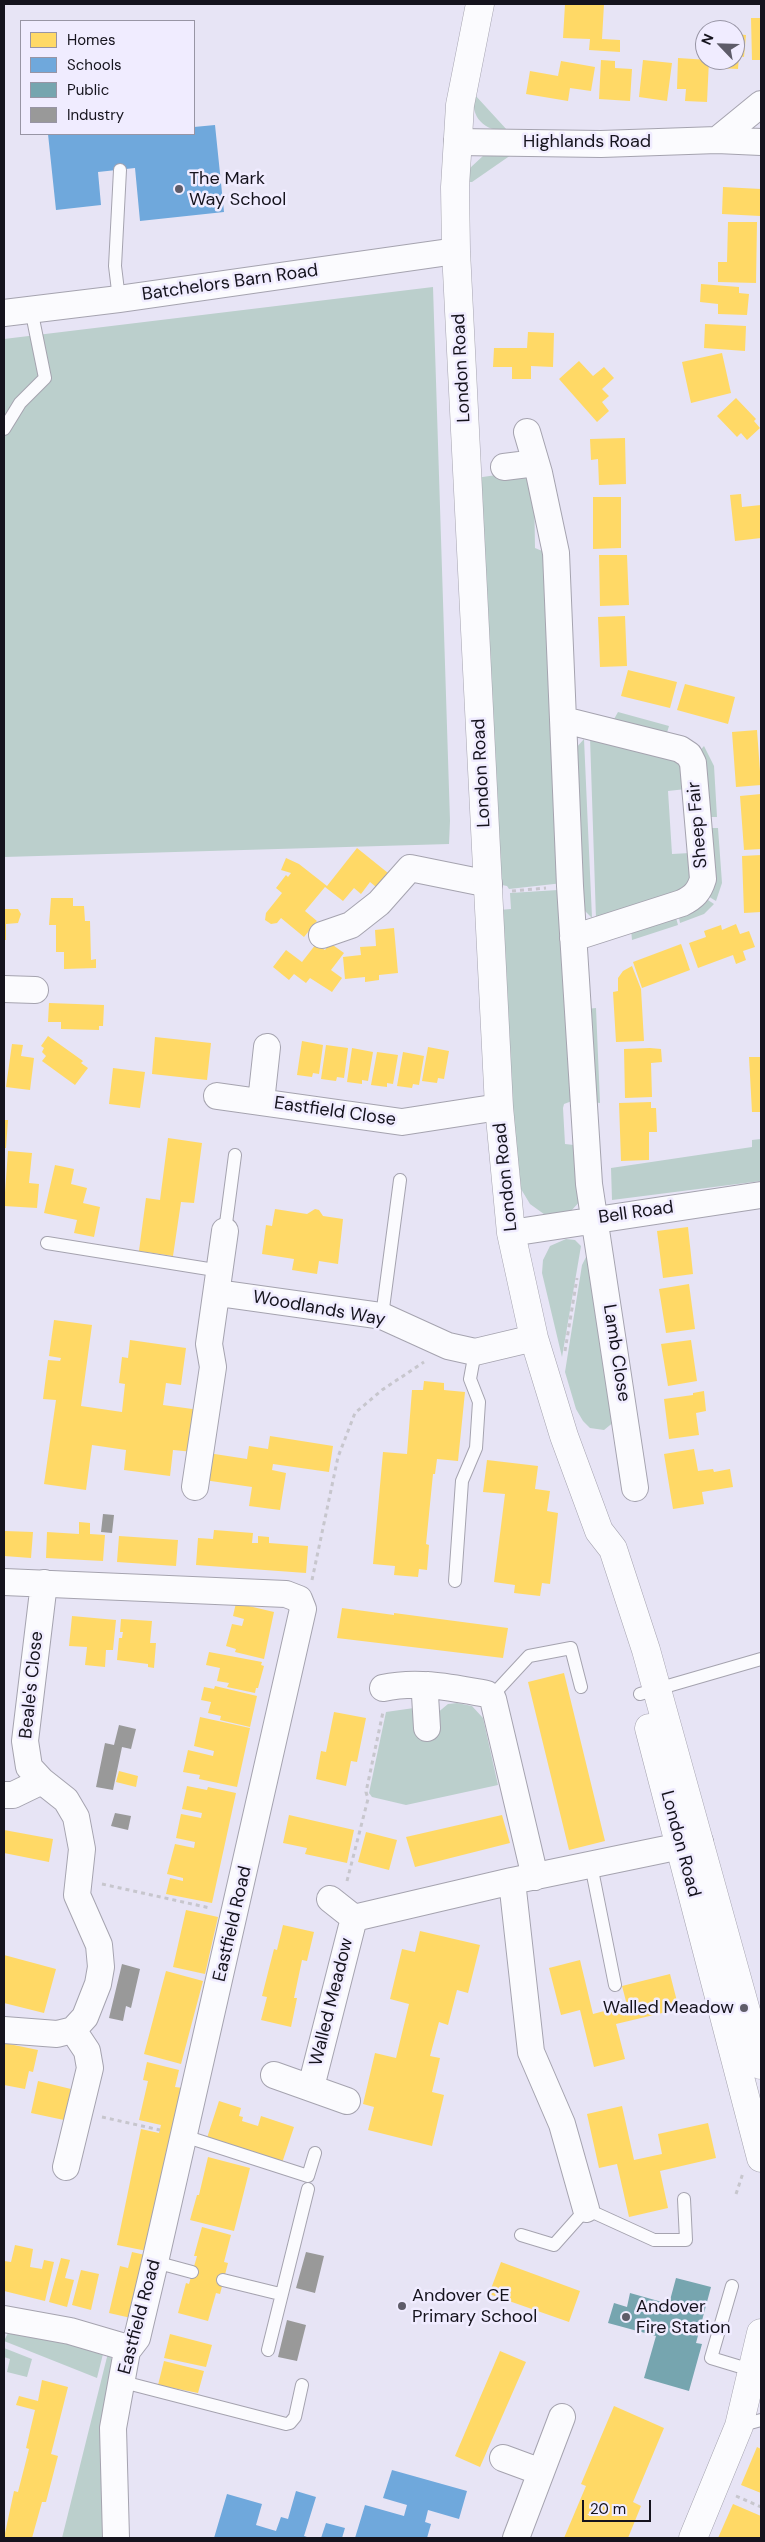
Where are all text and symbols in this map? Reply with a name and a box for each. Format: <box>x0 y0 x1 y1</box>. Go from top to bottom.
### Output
legend <box>20 20 195 135</box>
north arrow <box>695 20 745 70</box>
text: Homes <box>67 30 116 50</box>
text: N <box>697 31 718 48</box>
text: Schools <box>67 55 122 75</box>
text: Public <box>67 80 109 100</box>
text: Industry <box>67 105 124 125</box>
street label: Highlands Road <box>523 131 651 153</box>
place label: The Mark Way School <box>189 168 286 210</box>
marker: The Mark Way School <box>173 183 185 195</box>
street label: Batchelors Barn Road <box>141 260 319 306</box>
street label: London Road <box>448 313 476 423</box>
street label: London Road <box>468 718 496 828</box>
street label: Sheep Fair <box>683 781 713 869</box>
street label: Eastfield Close <box>273 1093 397 1131</box>
street label: London Road <box>490 1122 522 1232</box>
street label: Bell Road <box>597 1197 675 1229</box>
street label: Woodlands Way <box>251 1287 387 1331</box>
street label: Lamb Close <box>598 1303 634 1403</box>
street label: Beale's Close <box>16 1630 48 1740</box>
street label: London Road <box>655 1789 705 1899</box>
street label: Eastfield Road <box>209 1864 257 1984</box>
street label: Walled Meadow <box>306 1936 358 2068</box>
place label: Walled Meadow <box>603 1997 734 2019</box>
marker: Walled Meadow <box>738 2002 750 2014</box>
street label: Eastfield Road <box>114 2257 166 2377</box>
place label: Andover CE Primary School <box>412 2285 537 2328</box>
place label: Andover Fire Station <box>636 2296 731 2338</box>
marker: Andover CE Primary School <box>396 2300 408 2312</box>
marker: Andover Fire Station <box>620 2311 632 2323</box>
scale bar <box>585 2490 654 2522</box>
text: 20 m <box>590 2499 626 2519</box>

